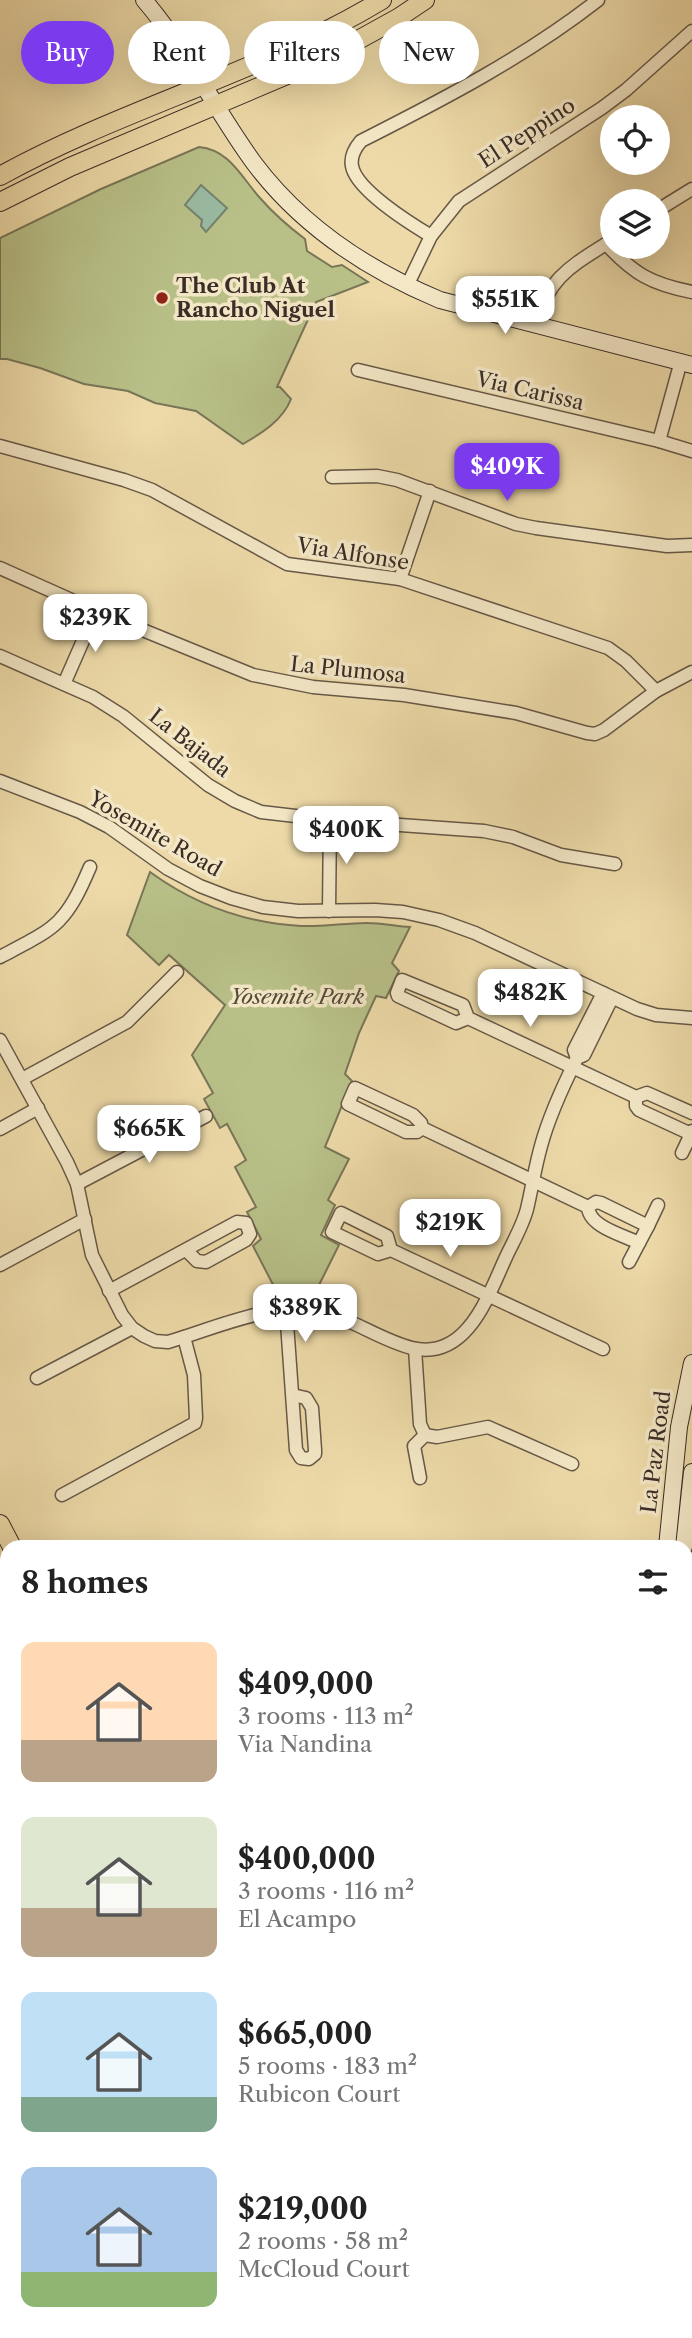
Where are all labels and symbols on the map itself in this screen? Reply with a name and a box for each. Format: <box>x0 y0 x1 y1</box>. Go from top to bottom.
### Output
street label: El Peppino <box>474 92 580 173</box>
place label: The Club At Rancho Niguel <box>176 273 335 322</box>
pin: $551K <box>456 276 554 336</box>
marker: The Club At Rancho Niguel <box>154 290 170 306</box>
street label: Via Carissa <box>473 366 587 415</box>
pin: $409K <box>458 444 556 503</box>
street label: Via Alfonse <box>294 532 411 575</box>
pin: $239K <box>46 594 144 654</box>
street label: La Plumosa <box>289 651 408 688</box>
street label: La Bajada <box>144 703 237 783</box>
street label: Yosemite Road <box>84 785 226 882</box>
pin: $400K <box>297 806 395 866</box>
pin: $482K <box>481 970 579 1029</box>
park label: Yosemite Park <box>230 984 364 1009</box>
pin: $665K <box>100 1106 198 1165</box>
pin: $219K <box>401 1200 499 1259</box>
pin: $389K <box>256 1284 354 1344</box>
street label: La Paz Road <box>636 1389 675 1515</box>

